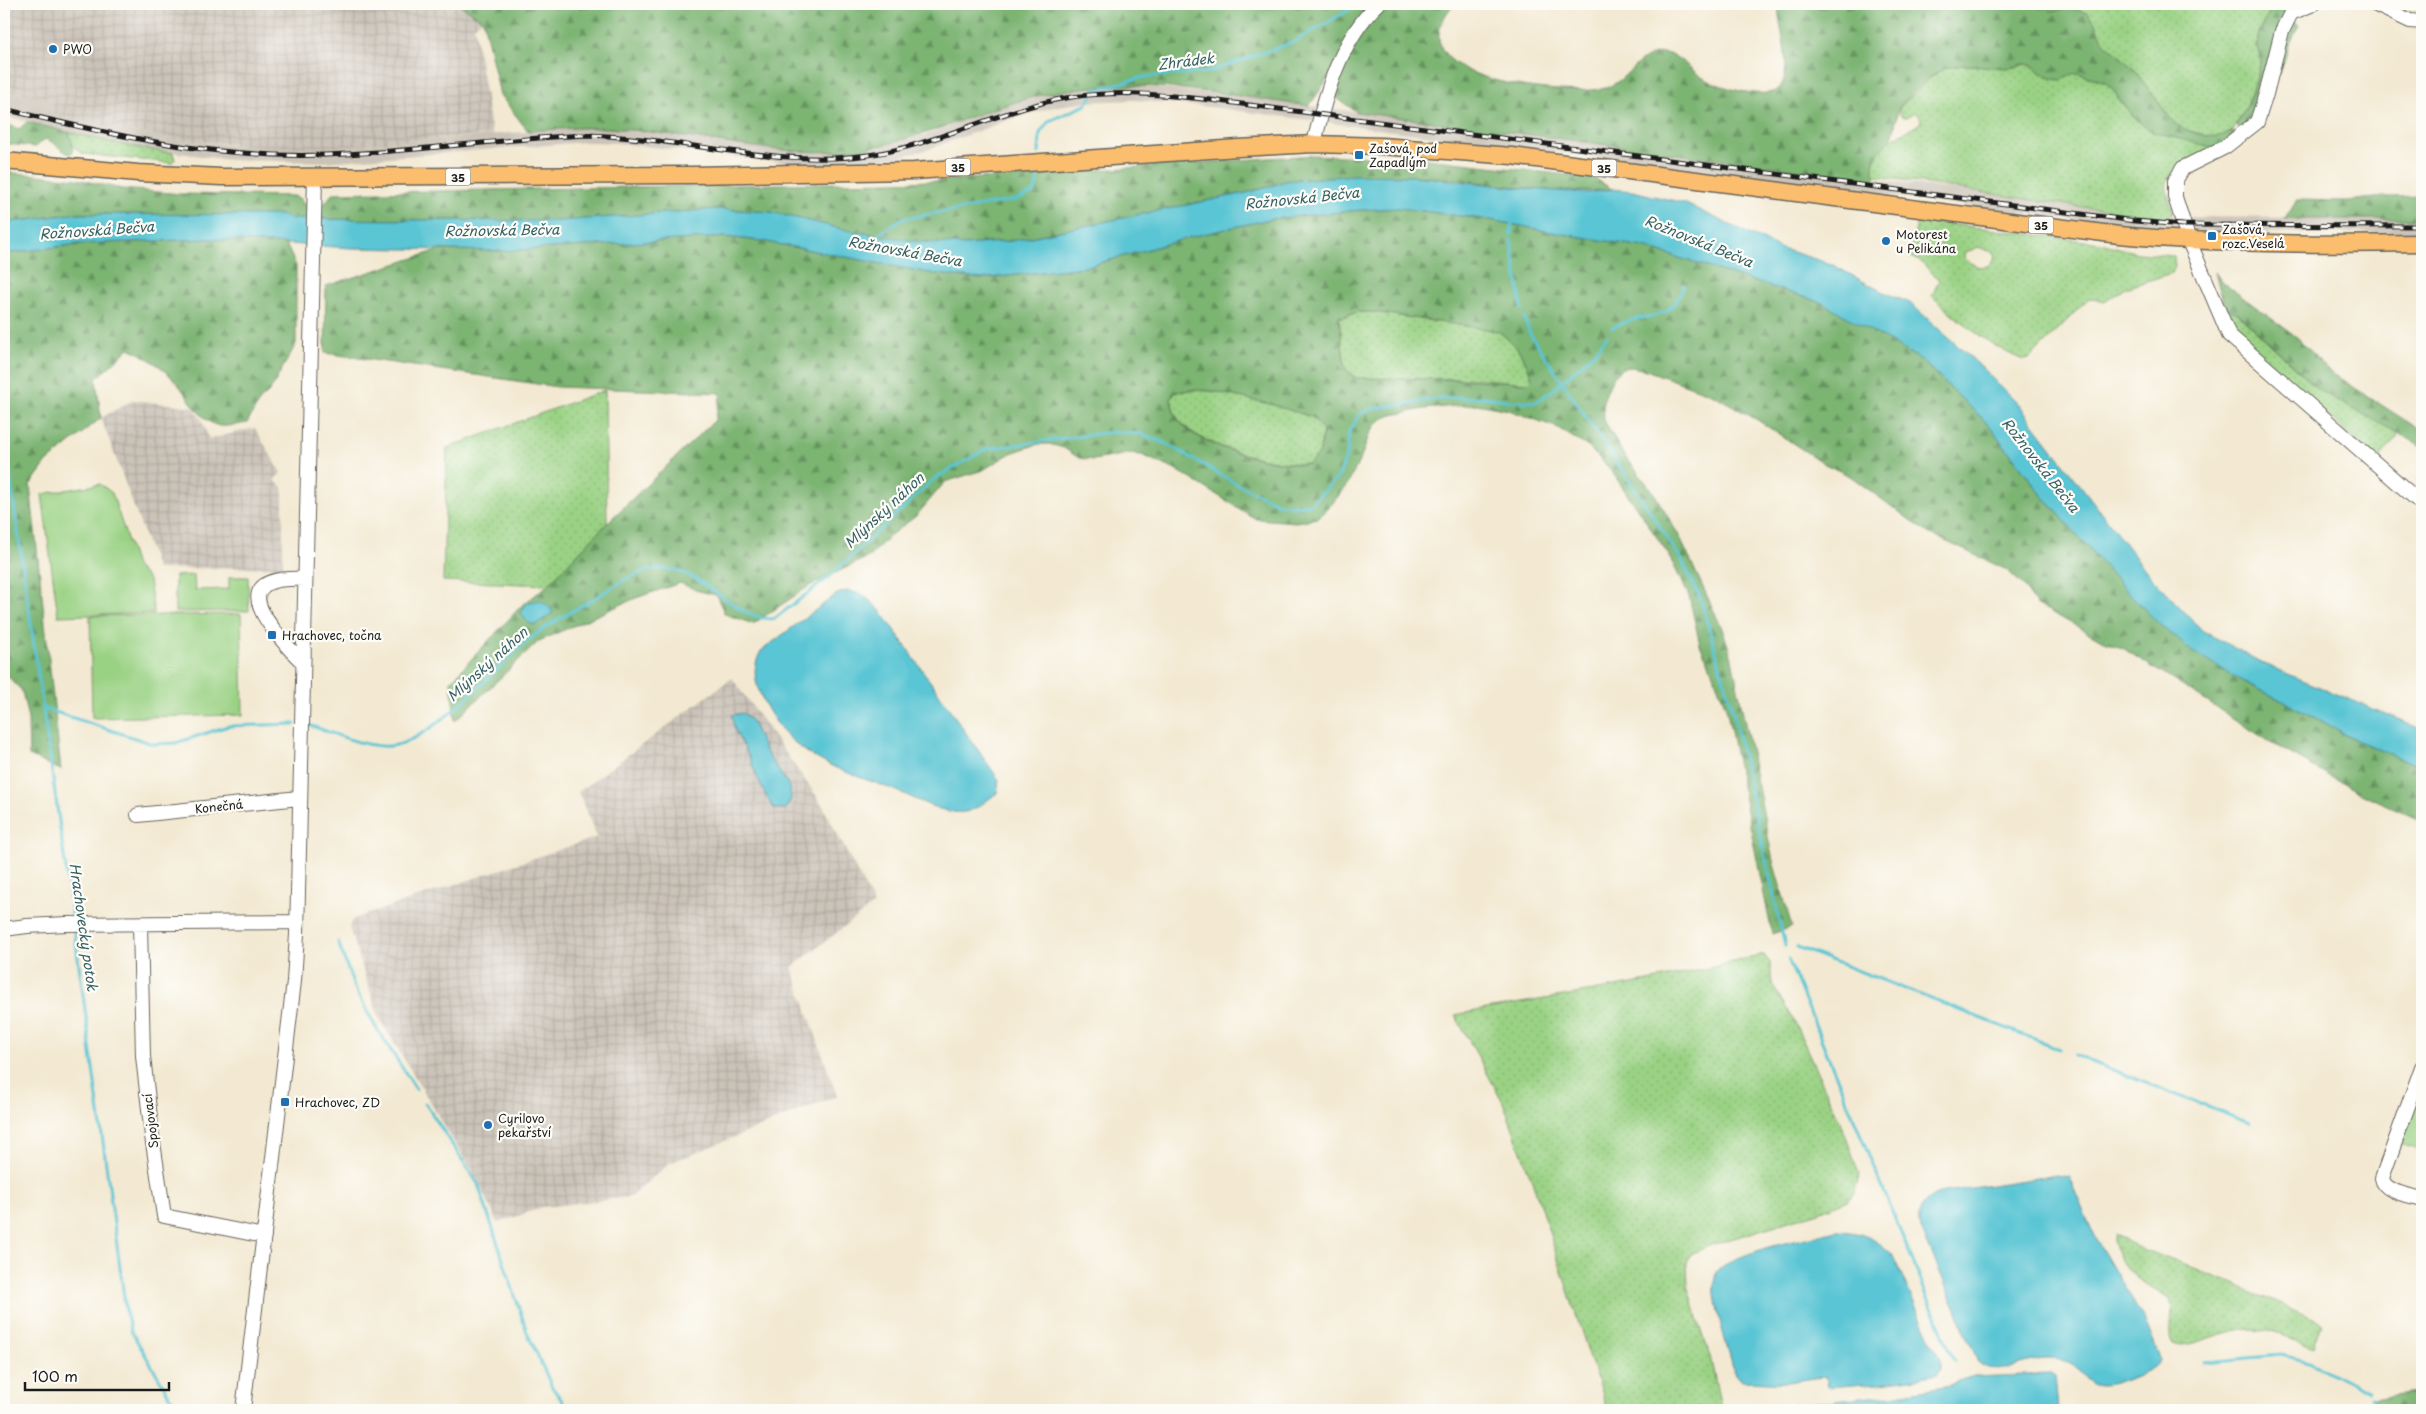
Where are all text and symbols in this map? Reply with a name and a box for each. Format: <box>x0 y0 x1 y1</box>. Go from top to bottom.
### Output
place label: PWO <box>63 40 92 58</box>
marker: PWO <box>47 43 59 55</box>
water label: Zhrádek <box>1157 47 1217 75</box>
place label: Zašová, pod Zapadlým <box>1369 139 1437 171</box>
marker: Zašová, pod Zapadlým <box>1353 149 1365 161</box>
road number: 35 <box>946 158 970 176</box>
road number: 35 <box>1592 160 1616 177</box>
road number: 35 <box>446 168 470 186</box>
water label: Rožnovská Bečva <box>1244 182 1361 214</box>
water label: Rožnovská Bečva <box>1642 210 1757 272</box>
water label: Rožnovská Bečva <box>39 215 155 244</box>
road number: 35 <box>2028 216 2054 234</box>
water label: Rožnovská Bečva <box>444 218 560 242</box>
place label: Zašová, rozc.Veselá <box>2222 220 2285 252</box>
place label: Motorest u Pelikána <box>1896 225 1957 257</box>
marker: Zašová, rozc.Veselá <box>2206 230 2218 242</box>
water label: Rožnovská Bečva <box>847 231 964 271</box>
marker: Motorest u Pelikána <box>1880 235 1892 247</box>
water label: Rožnovská Bečva <box>1997 413 2085 517</box>
water label: Mlýnský náhon <box>839 467 929 553</box>
water label: Mlýnský náhon <box>442 622 532 706</box>
place label: Hrachovec, točna <box>282 626 382 644</box>
marker: Hrachovec, točna <box>266 629 278 641</box>
street label: Konečná <box>194 794 244 817</box>
water label: Hrachovecký potok <box>65 862 103 993</box>
street label: Spojovací <box>138 1092 162 1149</box>
place label: Hrachovec, ZD <box>295 1093 380 1111</box>
marker: Hrachovec, ZD <box>279 1096 291 1108</box>
place label: Cyrilovo pekařství <box>498 1109 551 1141</box>
marker: Cyrilovo pekařství <box>482 1119 494 1131</box>
scale bar <box>25 1359 169 1391</box>
text: 100 m <box>32 1364 78 1387</box>

